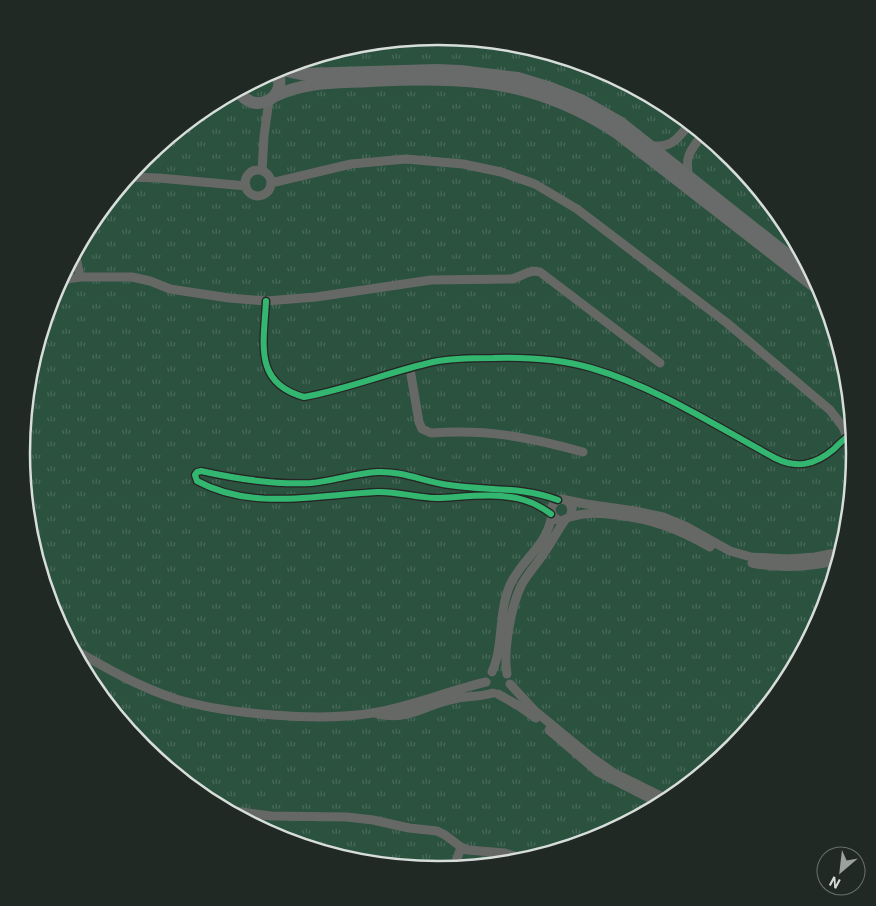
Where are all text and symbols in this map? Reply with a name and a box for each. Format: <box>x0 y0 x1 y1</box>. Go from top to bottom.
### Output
north arrow <box>816 846 866 896</box>
text: N <box>827 873 843 892</box>

